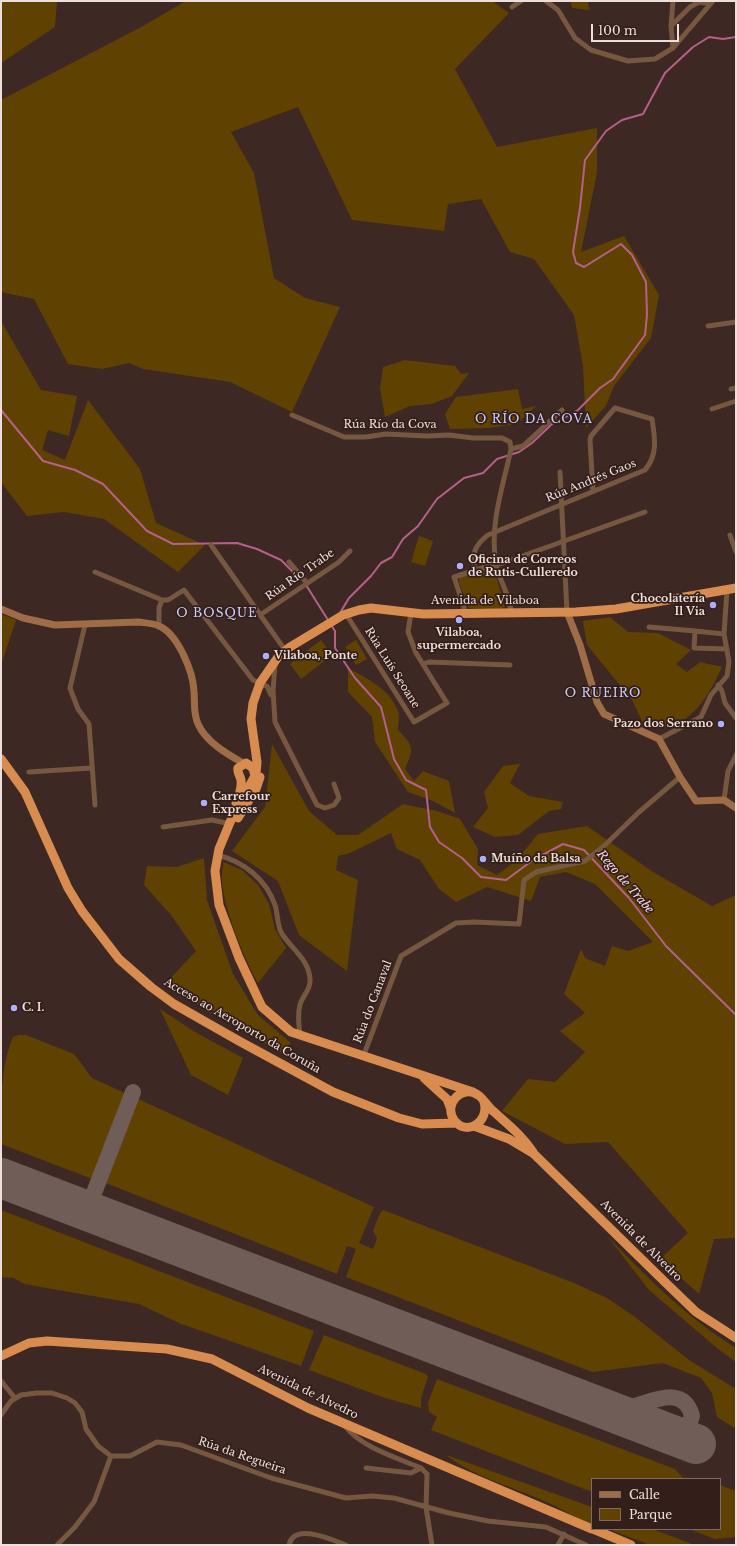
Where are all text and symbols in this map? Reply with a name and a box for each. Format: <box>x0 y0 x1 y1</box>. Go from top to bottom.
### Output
scale bar <box>593 16 681 42</box>
text: 100 m <box>598 23 637 38</box>
district label: O RÍO DA COVA <box>475 413 593 427</box>
street label: Rúa Río da Cova <box>343 418 437 432</box>
street label: Rúa Andrés Gaos <box>544 457 638 505</box>
street label: Rúa Río Trabe <box>263 546 337 604</box>
place label: Oficina de Correos de Rutis-Culleredo <box>468 553 578 579</box>
marker: Oficina de Correos de Rutis-Culleredo <box>455 561 465 571</box>
place label: Chocolatería Il Via <box>631 592 705 618</box>
street label: Avenida de Vilaboa <box>431 594 539 608</box>
marker: Chocolatería Il Via <box>708 600 718 610</box>
district label: O BOSQUE <box>176 607 258 621</box>
marker: Vilaboa, supermercado <box>454 615 464 625</box>
street label: Rúa Luís Seoane <box>362 625 422 711</box>
place label: Vilaboa, supermercado <box>417 626 501 652</box>
place label: Vilaboa, Ponte <box>274 649 357 663</box>
marker: Vilaboa, Ponte <box>261 651 271 661</box>
district label: O RUEIRO <box>565 687 641 701</box>
place label: Pazo dos Serrano <box>613 717 713 731</box>
marker: Pazo dos Serrano <box>716 719 726 729</box>
place label: Carrefour Express <box>212 790 270 816</box>
marker: Carrefour Express <box>199 798 209 808</box>
water label: Rego de Trabe <box>594 847 656 917</box>
place label: Muíño da Balsa <box>491 852 581 866</box>
marker: Muíño da Balsa <box>478 854 488 864</box>
street label: Rúa do Canaval <box>351 959 395 1045</box>
street label: Acceso ao Aeroporto da Coruña <box>161 976 323 1076</box>
place label: C. I. <box>22 1001 44 1015</box>
marker: C. I. <box>9 1003 19 1013</box>
street label: Avenida de Alvedro <box>597 1197 685 1285</box>
street label: Avenida de Alvedro <box>256 1362 360 1422</box>
street label: Rúa da Regueira <box>196 1435 288 1477</box>
legend <box>591 1478 721 1530</box>
text: Calle <box>629 1487 660 1502</box>
text: Parque <box>629 1507 672 1522</box>

